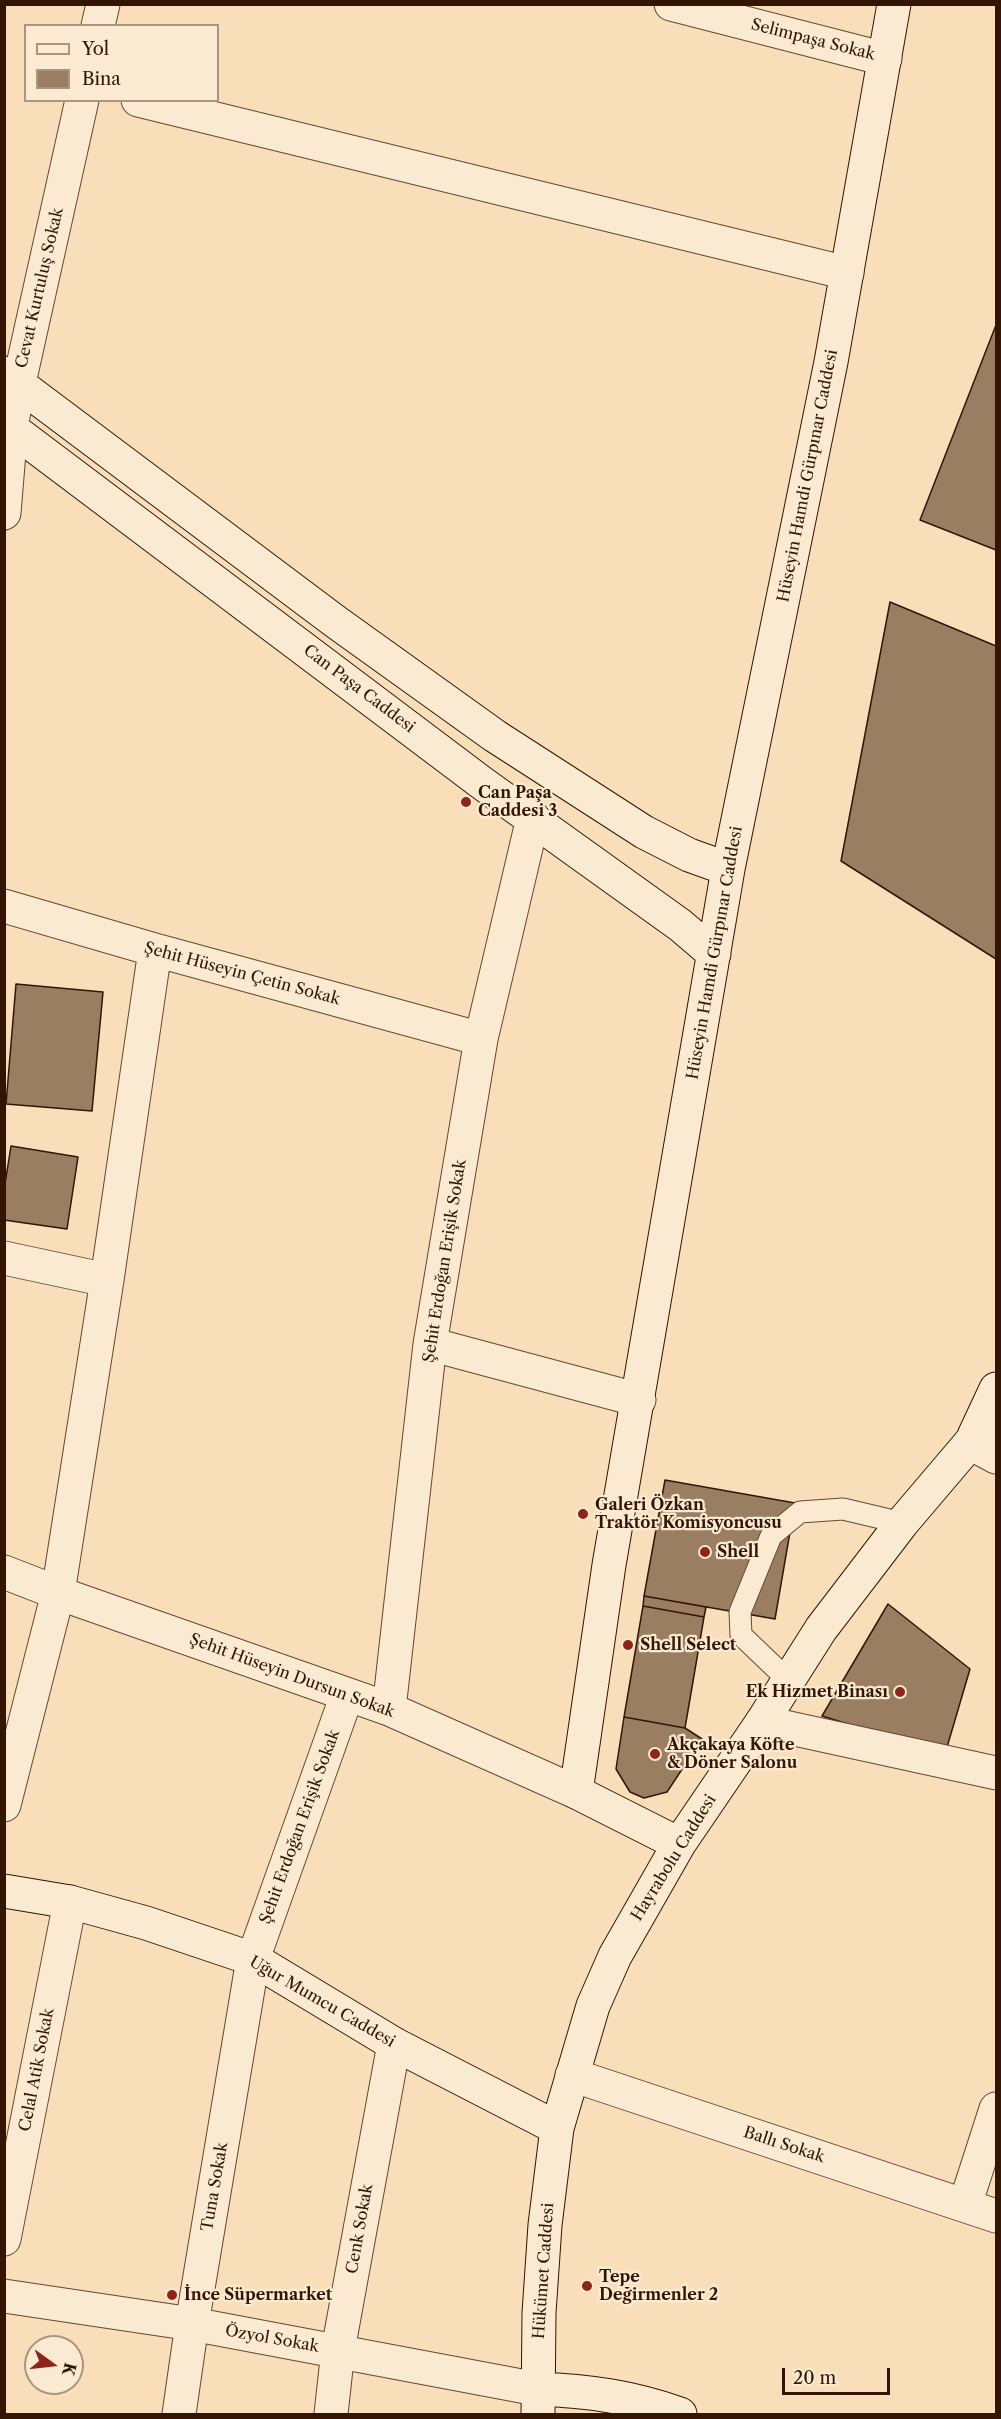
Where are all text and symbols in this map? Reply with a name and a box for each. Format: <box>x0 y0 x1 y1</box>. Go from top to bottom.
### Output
street label: Selimpaşa Sokak <box>749 15 877 65</box>
legend <box>24 24 219 102</box>
text: Yol <box>82 38 109 60</box>
text: Bina <box>82 68 121 90</box>
street label: Cevat Kurtuluş Sokak <box>12 206 68 370</box>
street label: Hüseyin Hamdi Gürpınar Caddesi <box>774 348 842 604</box>
street label: Can Paşa Caddesi <box>299 641 419 737</box>
place label: Can Paşa Caddesi 3 <box>478 783 557 821</box>
marker: Can Paşa Caddesi 3 <box>459 795 473 809</box>
street label: Hüseyin Hamdi Gürpınar Caddesi <box>683 825 747 1081</box>
street label: Şehit Hüseyin Çetin Sokak <box>142 939 342 1009</box>
street label: Şehit Erdoğan Erişik Sokak <box>419 1158 471 1364</box>
place label: Galeri Özkan Traktör Komisyoncusu <box>595 1495 782 1533</box>
marker: Galeri Özkan Traktör Komisyoncusu <box>576 1507 590 1521</box>
place label: Shell <box>717 1542 759 1562</box>
marker: Shell <box>698 1545 712 1559</box>
street label: Şehit Hüseyin Dursun Sokak <box>187 1630 397 1722</box>
place label: Shell Select <box>640 1635 736 1655</box>
marker: Shell Select <box>621 1638 635 1652</box>
place label: Ek Hizmet Binası <box>746 1682 888 1702</box>
marker: Ek Hizmet Binası <box>893 1685 907 1699</box>
street label: Şehit Erdoğan Erişik Sokak <box>256 1727 344 1927</box>
place label: Akçakaya Köfte & Döner Salonu <box>667 1735 797 1773</box>
marker: Akçakaya Köfte & Döner Salonu <box>648 1747 662 1761</box>
street label: Hayrabolu Caddesi <box>627 1791 721 1925</box>
street label: Uğur Mumcu Caddesi <box>246 1952 398 2052</box>
street label: Celal Atik Sokak <box>16 2007 58 2133</box>
street label: Ballı Sokak <box>741 2123 827 2167</box>
street label: Tuna Sokak <box>198 2141 232 2233</box>
street label: Cenk Sokak <box>343 2183 377 2275</box>
street label: Hükümet Caddesi <box>530 2202 558 2340</box>
place label: Tepe Değirmenler 2 <box>599 2267 718 2305</box>
marker: Tepe Değirmenler 2 <box>580 2279 594 2293</box>
place label: İnce Süpermarket <box>184 2285 332 2305</box>
marker: İnce Süpermarket <box>165 2288 179 2302</box>
street label: Özyol Sokak <box>224 2321 320 2357</box>
north arrow <box>24 2335 84 2395</box>
scale bar <box>785 2356 893 2394</box>
text: K <box>58 2360 81 2378</box>
text: 20 m <box>793 2367 836 2389</box>

